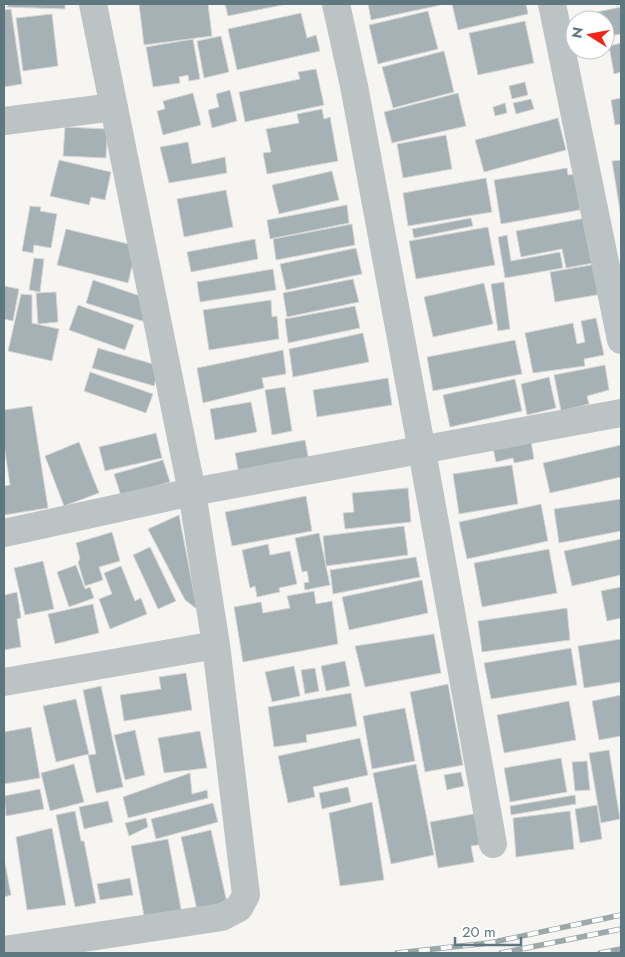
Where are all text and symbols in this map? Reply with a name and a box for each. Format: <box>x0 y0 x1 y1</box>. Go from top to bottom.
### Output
north arrow <box>565 10 615 60</box>
text: N <box>566 25 588 40</box>
scale bar <box>455 914 521 946</box>
text: 20 m <box>462 921 496 943</box>

